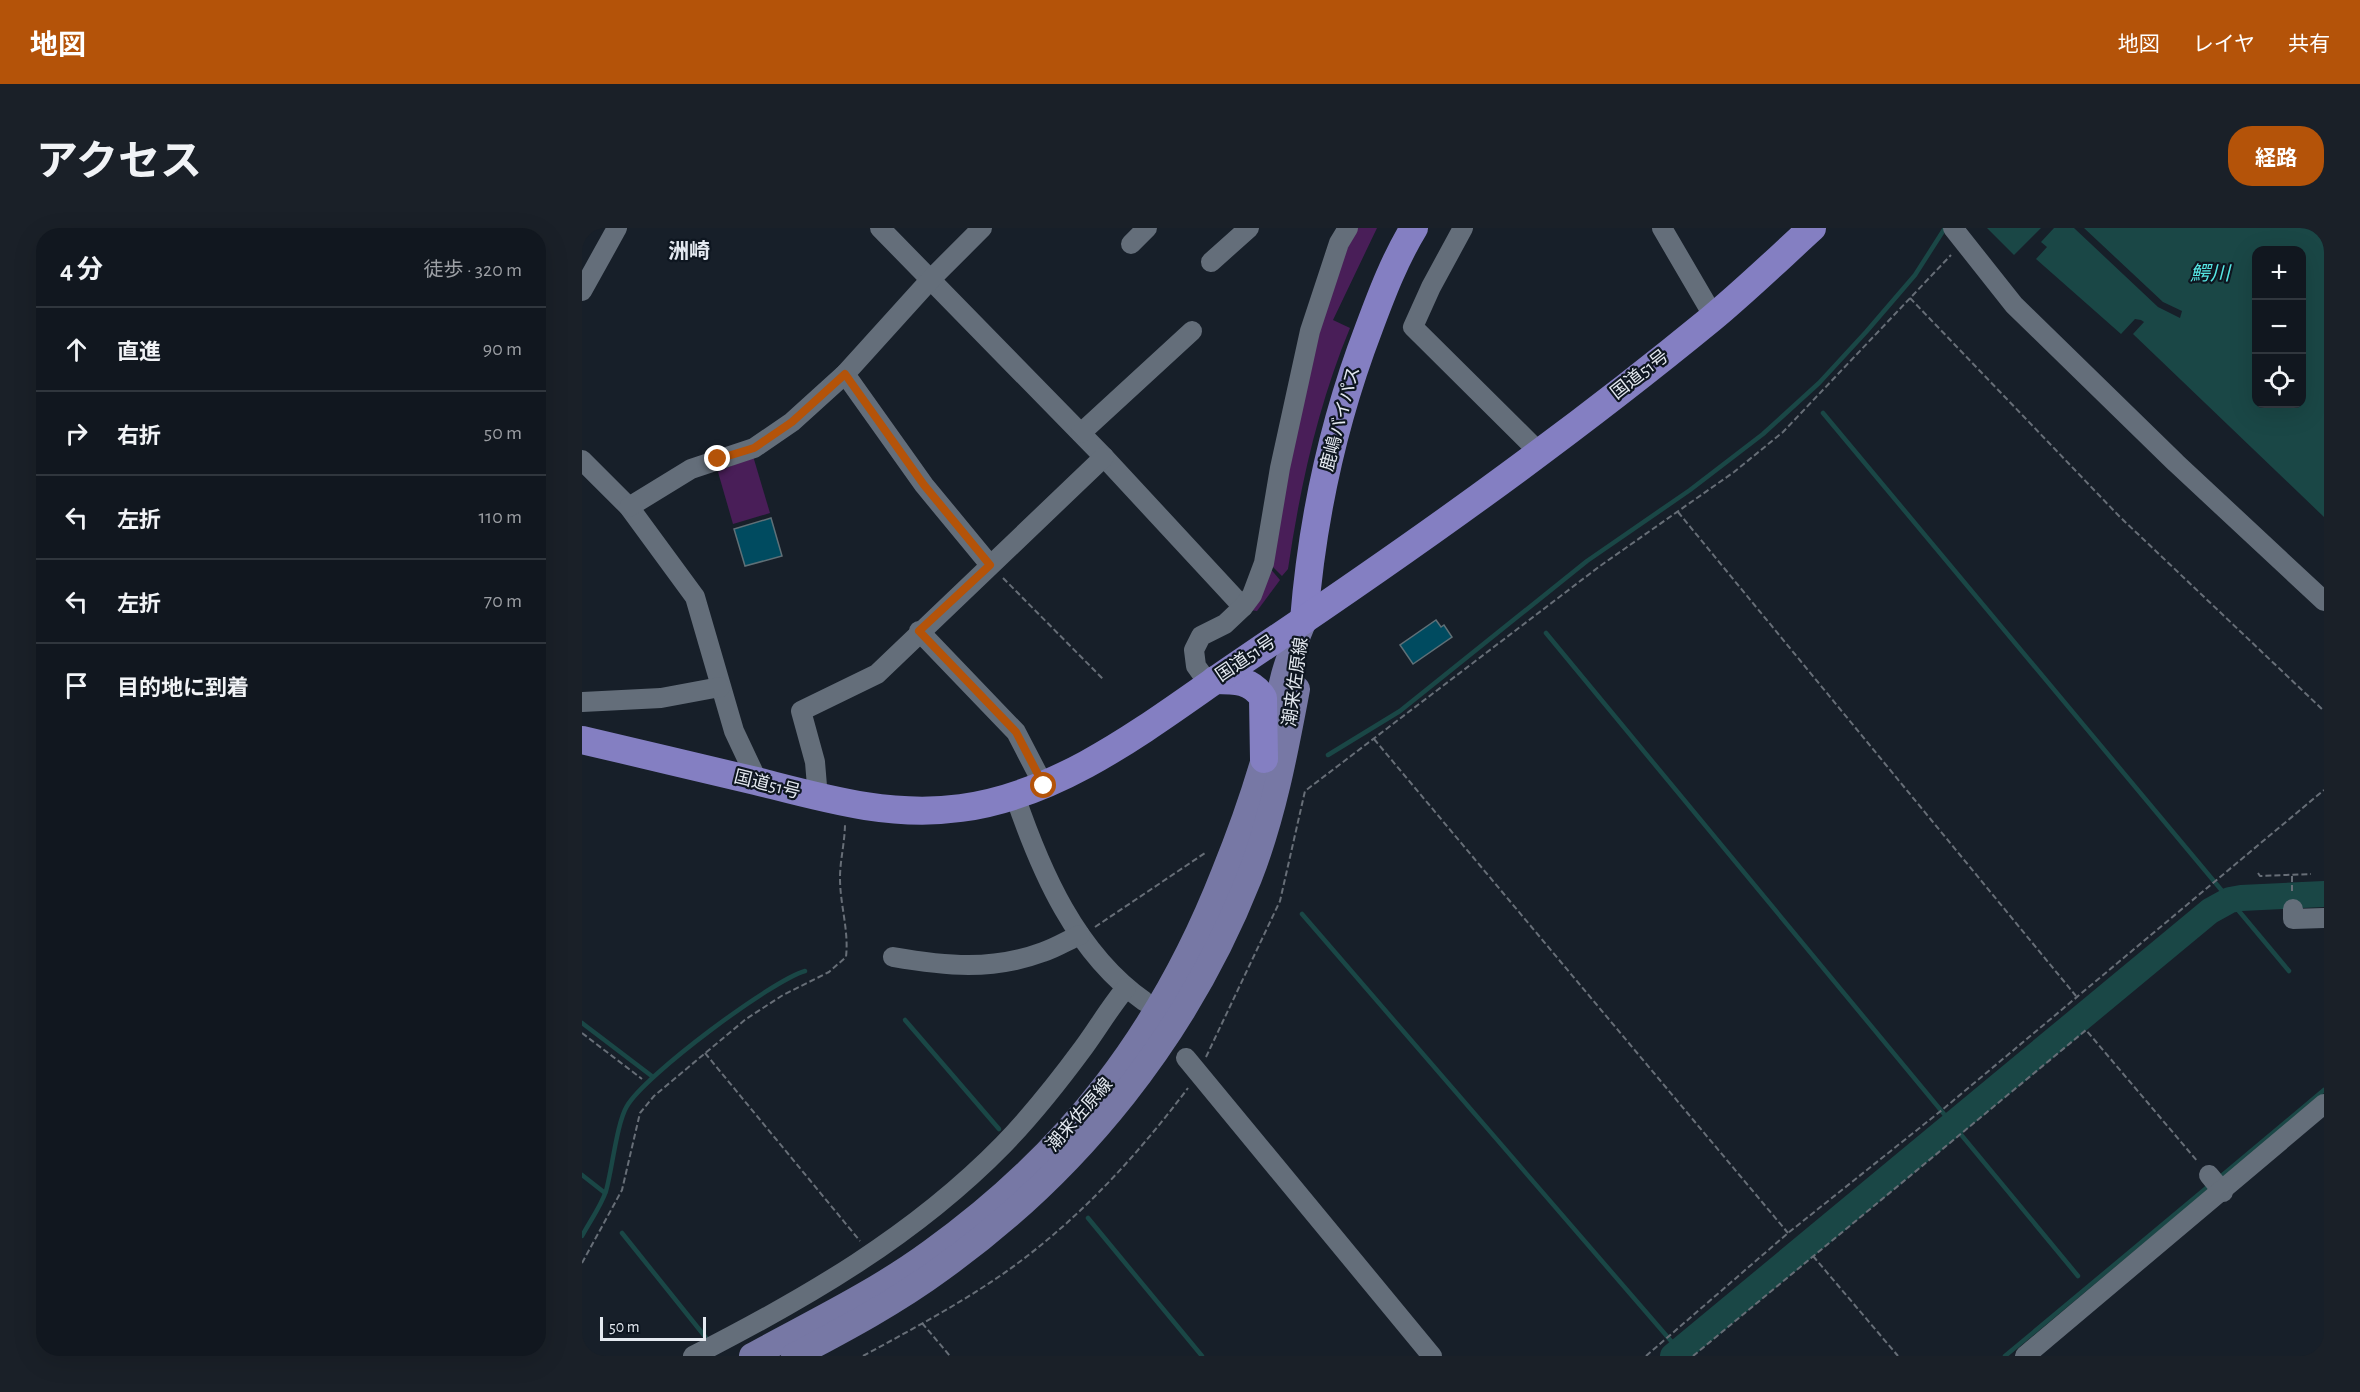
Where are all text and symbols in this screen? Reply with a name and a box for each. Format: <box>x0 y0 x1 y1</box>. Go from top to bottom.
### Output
text: 地図 <box>30 32 86 60</box>
text: 地図 <box>2118 34 2160 55</box>
text: レイヤ <box>2193 34 2255 55</box>
text: 共有 <box>2288 34 2330 55</box>
button: 経路 <box>2228 126 2324 186</box>
text: アクセス <box>36 141 202 183</box>
district label: 洲崎 <box>668 240 710 262</box>
map controls <box>2252 246 2306 408</box>
button: + <box>2252 246 2306 300</box>
text: 4 分 <box>60 257 103 283</box>
text: 徒歩 · 320 m <box>424 260 522 280</box>
water label: 鰐川 <box>2190 263 2232 284</box>
button: − <box>2252 300 2306 354</box>
icon: ahead <box>60 333 93 366</box>
text: 90 m <box>483 339 522 359</box>
text: 直進 <box>117 341 161 363</box>
street label: 国道51号 <box>1607 345 1672 403</box>
button: locate <box>2252 354 2306 408</box>
street label: 鹿嶋バイパス <box>1316 364 1364 473</box>
icon: right <box>60 417 93 450</box>
text: 50 m <box>484 423 522 443</box>
text: 右折 <box>117 425 161 447</box>
route end <box>704 445 730 471</box>
icon: left <box>60 501 93 534</box>
text: 110 m <box>478 507 522 527</box>
text: 左折 <box>117 509 161 531</box>
icon: left <box>60 585 93 618</box>
text: 70 m <box>484 591 522 611</box>
text: 左折 <box>117 593 161 615</box>
street label: 国道51号 <box>1212 631 1279 685</box>
street label: 潮来佐原線 <box>1279 636 1311 728</box>
icon: arrive <box>60 669 93 702</box>
text: 目的地に到着 <box>117 677 249 699</box>
street label: 国道51号 <box>732 766 803 802</box>
route start <box>1030 772 1056 798</box>
street label: 潮来佐原線 <box>1042 1074 1116 1155</box>
scale bar <box>600 1314 706 1342</box>
text: 50 m <box>609 1319 640 1335</box>

